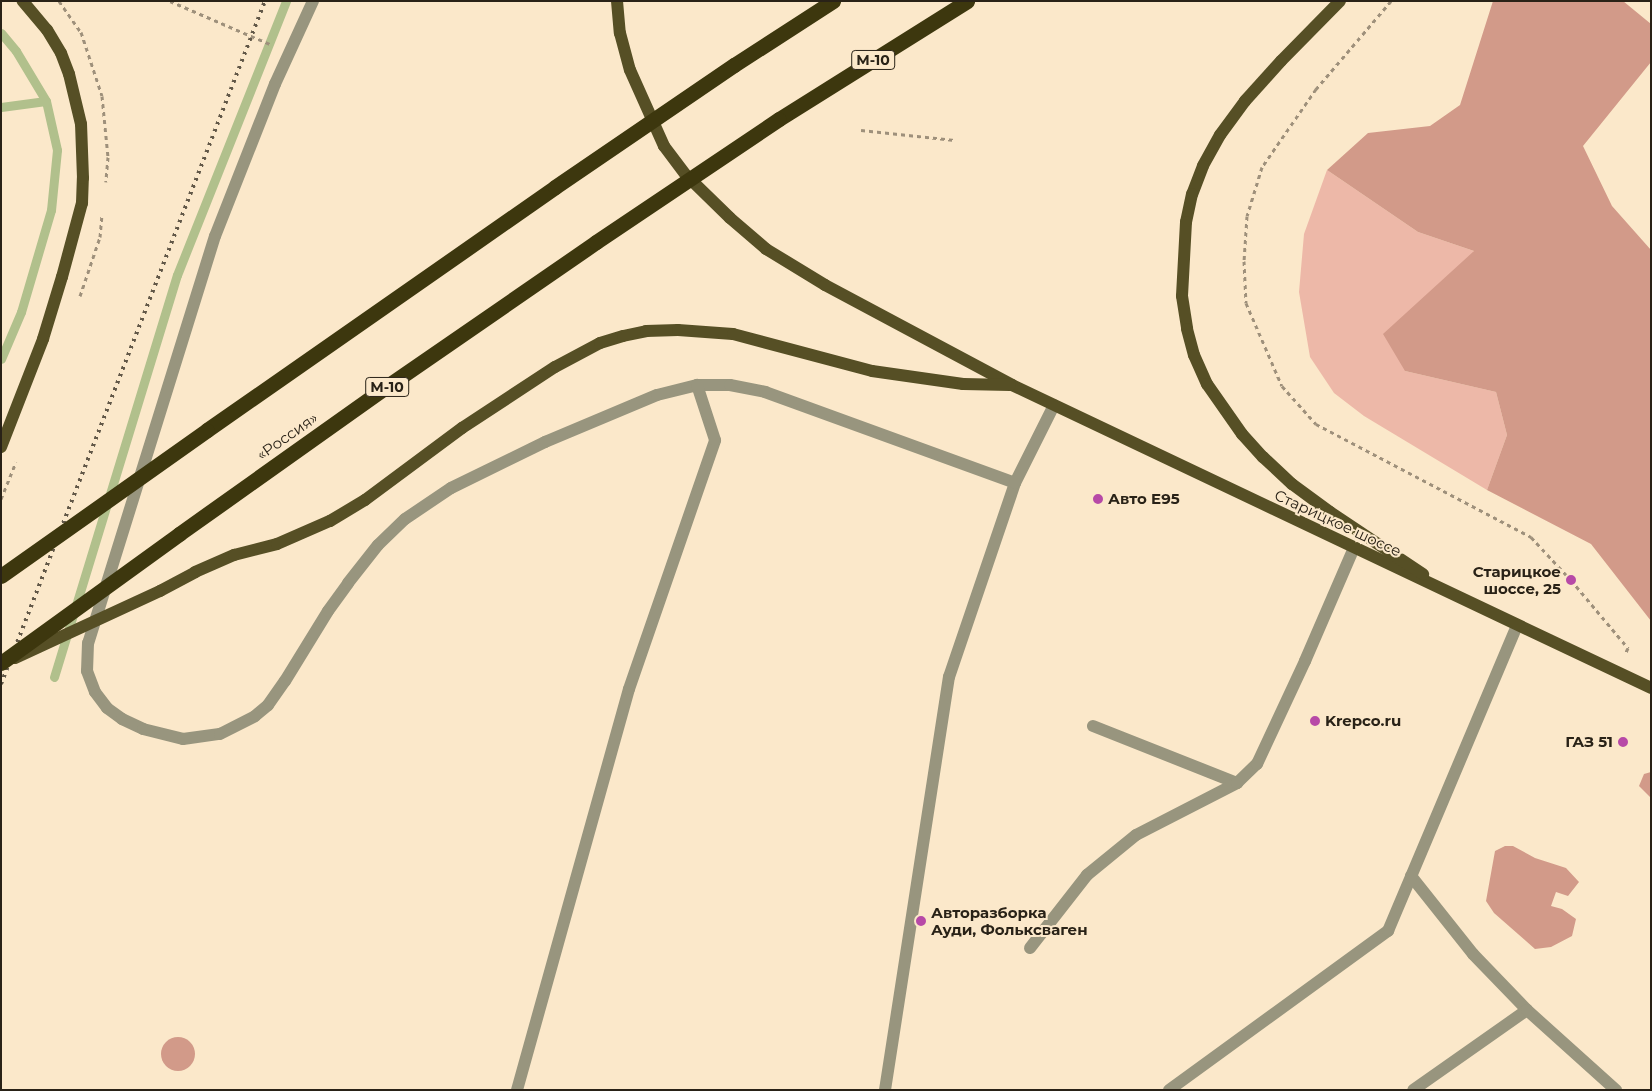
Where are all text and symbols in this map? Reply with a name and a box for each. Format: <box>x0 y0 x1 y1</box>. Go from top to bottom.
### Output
road number: М-10 <box>850 48 896 72</box>
road number: М-10 <box>364 376 410 398</box>
street label: «Россия» <box>253 408 321 464</box>
street label: Старицкое шоссе <box>1272 486 1404 560</box>
place label: Авто E95 <box>1108 490 1180 508</box>
marker: Авто E95 <box>1092 493 1104 505</box>
place label: Старицкое шоссе, 25 <box>1473 562 1561 597</box>
marker: Старицкое шоссе, 25 <box>1565 574 1577 586</box>
place label: Krepco.ru <box>1325 712 1401 730</box>
marker: Krepco.ru <box>1309 715 1321 727</box>
place label: ГАЗ 51 <box>1565 733 1613 751</box>
marker: ГАЗ 51 <box>1617 736 1629 748</box>
place label: Авторазборка Ауди, Фольксваген <box>931 903 1088 938</box>
marker: Авторазборка Ауди, Фольксваген <box>915 915 927 927</box>

